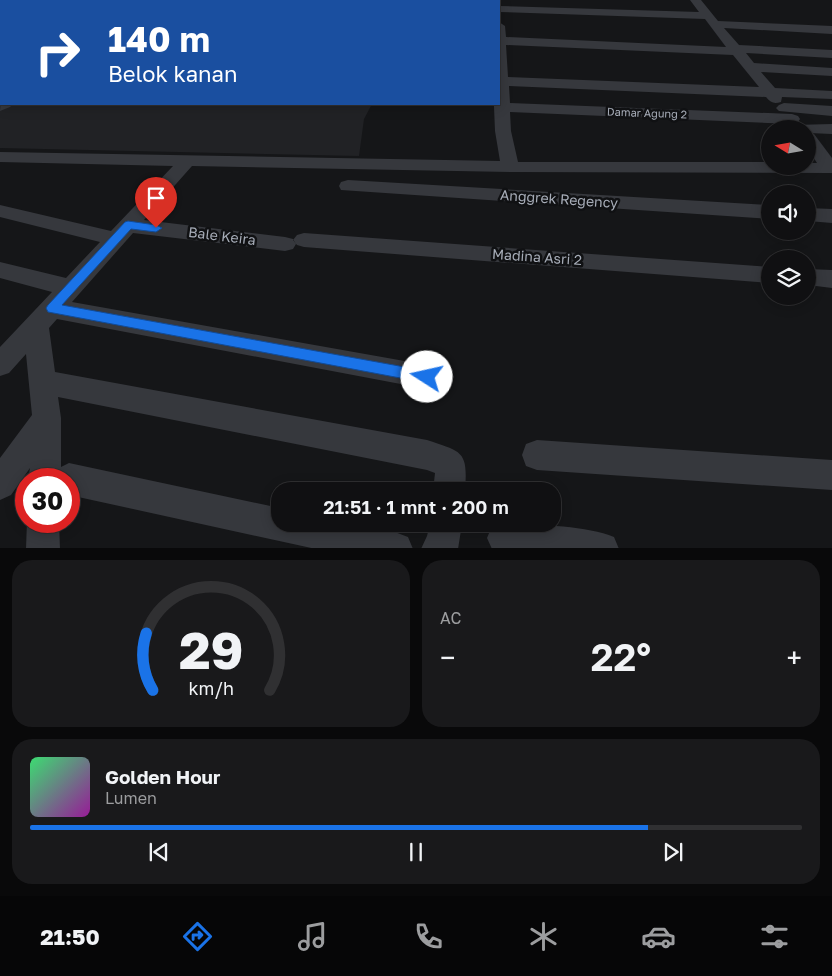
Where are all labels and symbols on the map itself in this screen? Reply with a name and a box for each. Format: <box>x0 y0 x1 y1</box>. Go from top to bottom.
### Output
street label: Damar Agung 2 <box>607 105 687 120</box>
north arrow <box>761 120 816 175</box>
pin <box>135 177 177 228</box>
street label: Anggrek Regency <box>500 186 619 211</box>
street label: Bale Keira <box>187 223 257 248</box>
street label: Madina Asri 2 <box>492 245 582 268</box>
position arrow <box>400 350 452 402</box>
speed limit sign: 30 <box>15 468 80 533</box>

